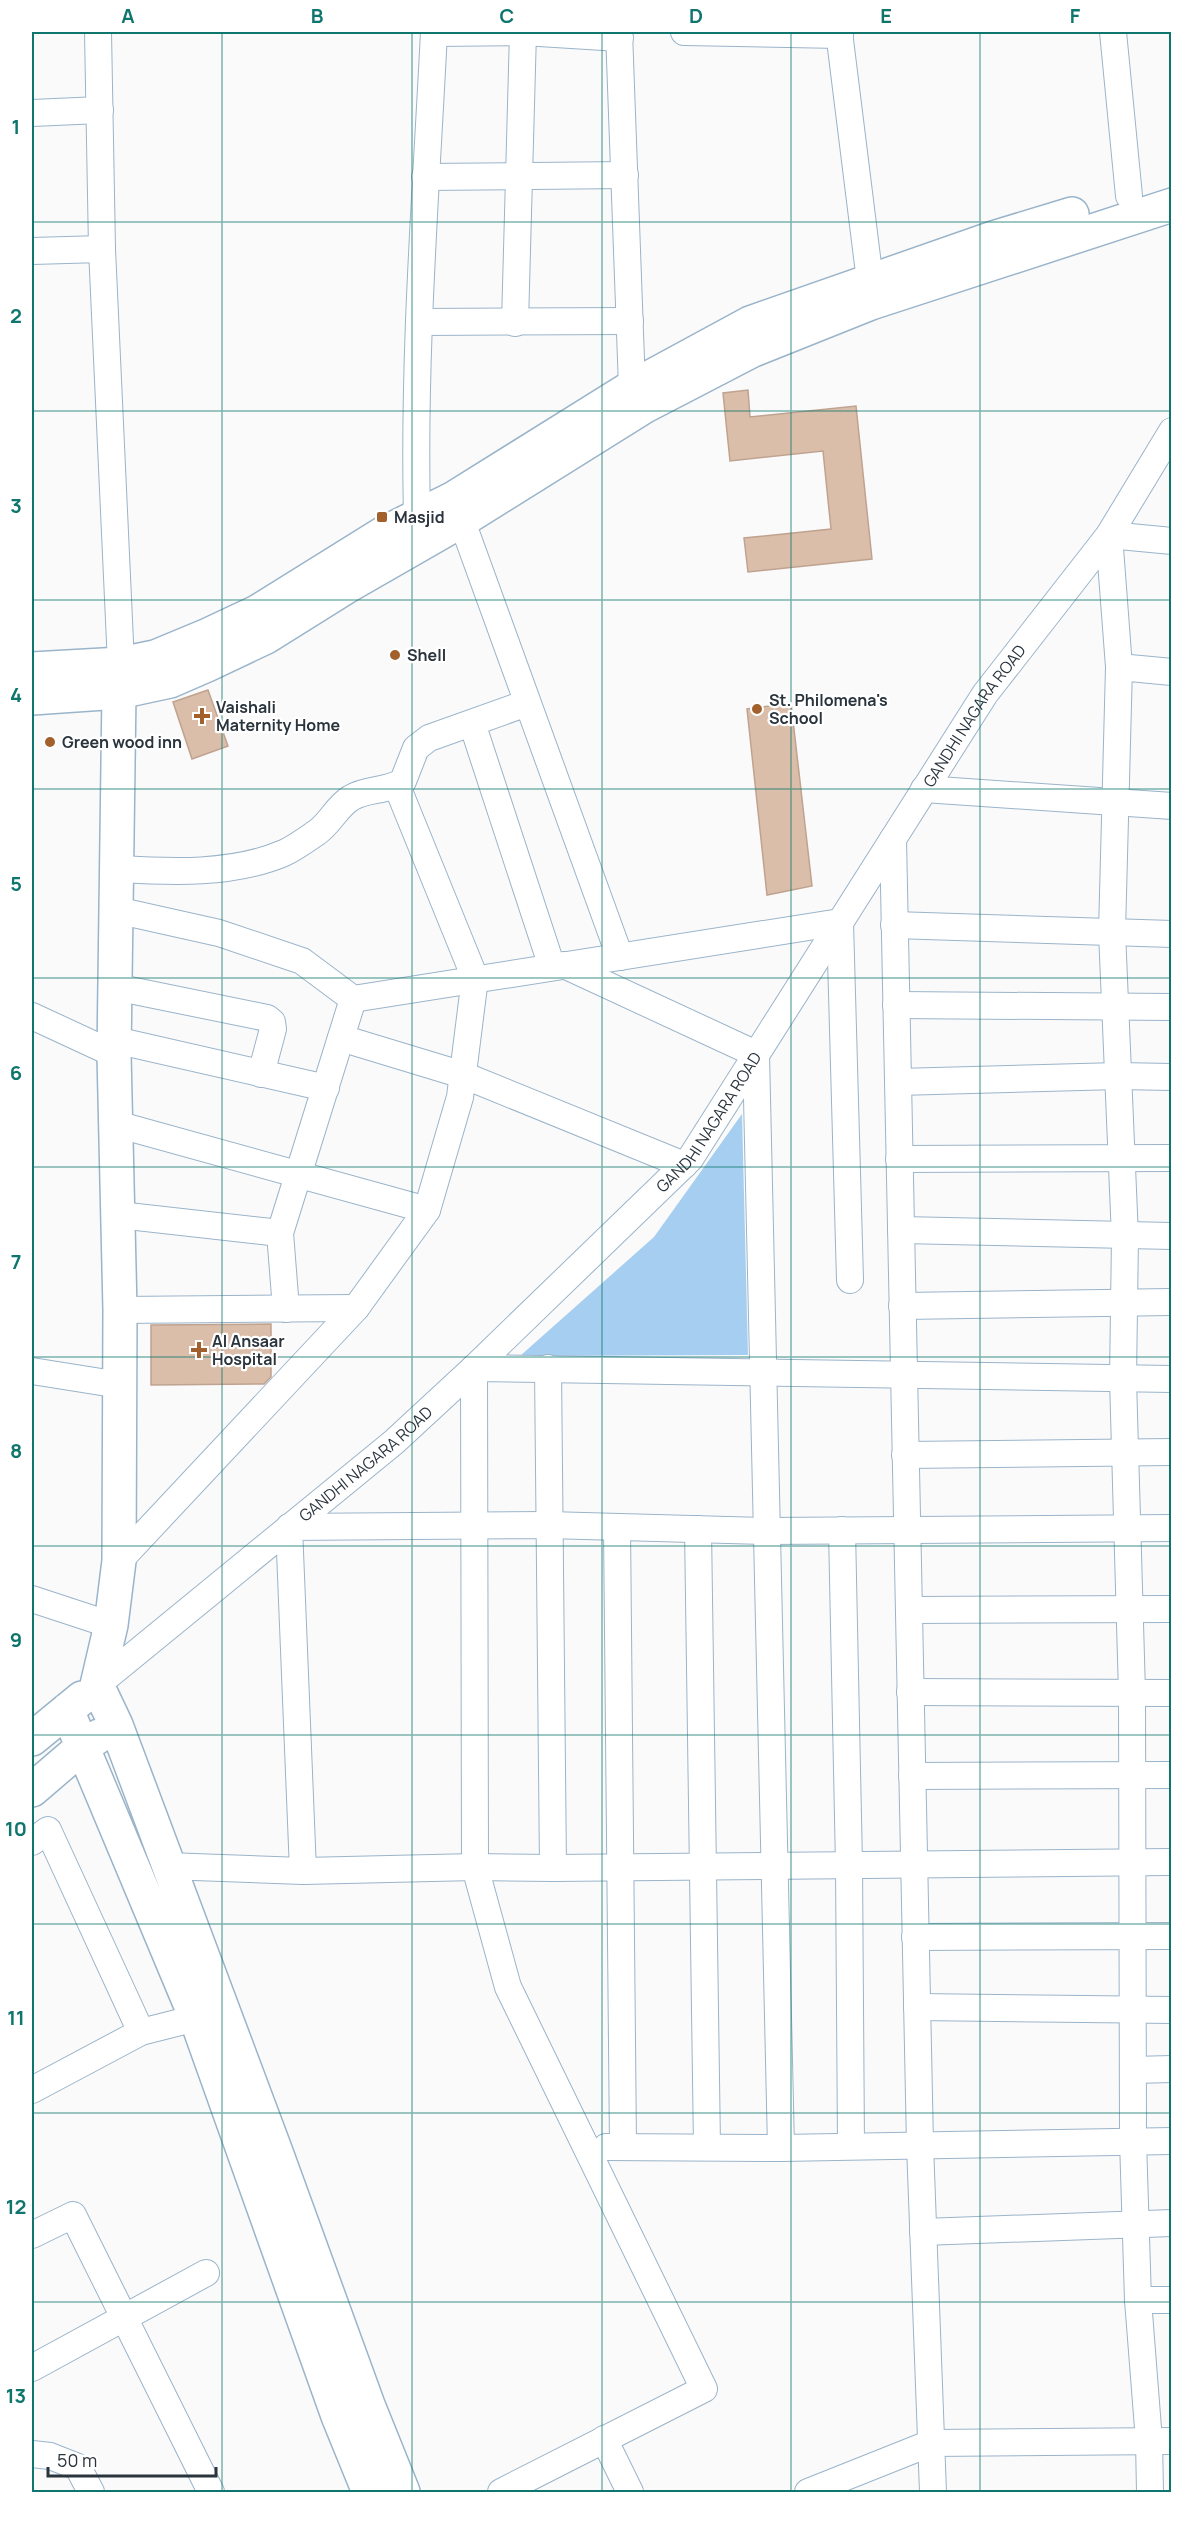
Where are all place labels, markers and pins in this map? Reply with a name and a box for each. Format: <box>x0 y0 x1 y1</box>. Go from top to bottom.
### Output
place label: Masjid <box>394 506 445 528</box>
marker: Masjid <box>375 510 389 524</box>
place label: Shell <box>407 644 446 666</box>
marker: Shell <box>388 648 402 662</box>
place label: St. Philomena's School <box>769 689 888 729</box>
place label: Vaishali Maternity Home <box>216 696 340 736</box>
marker: St. Philomena's School <box>750 702 764 716</box>
marker: Vaishali Maternity Home <box>193 707 211 725</box>
place label: Green wood inn <box>62 731 182 753</box>
marker: Green wood inn <box>43 735 57 749</box>
place label: Al Ansaar Hospital <box>212 1330 285 1370</box>
marker: Al Ansaar Hospital <box>190 1341 208 1359</box>

